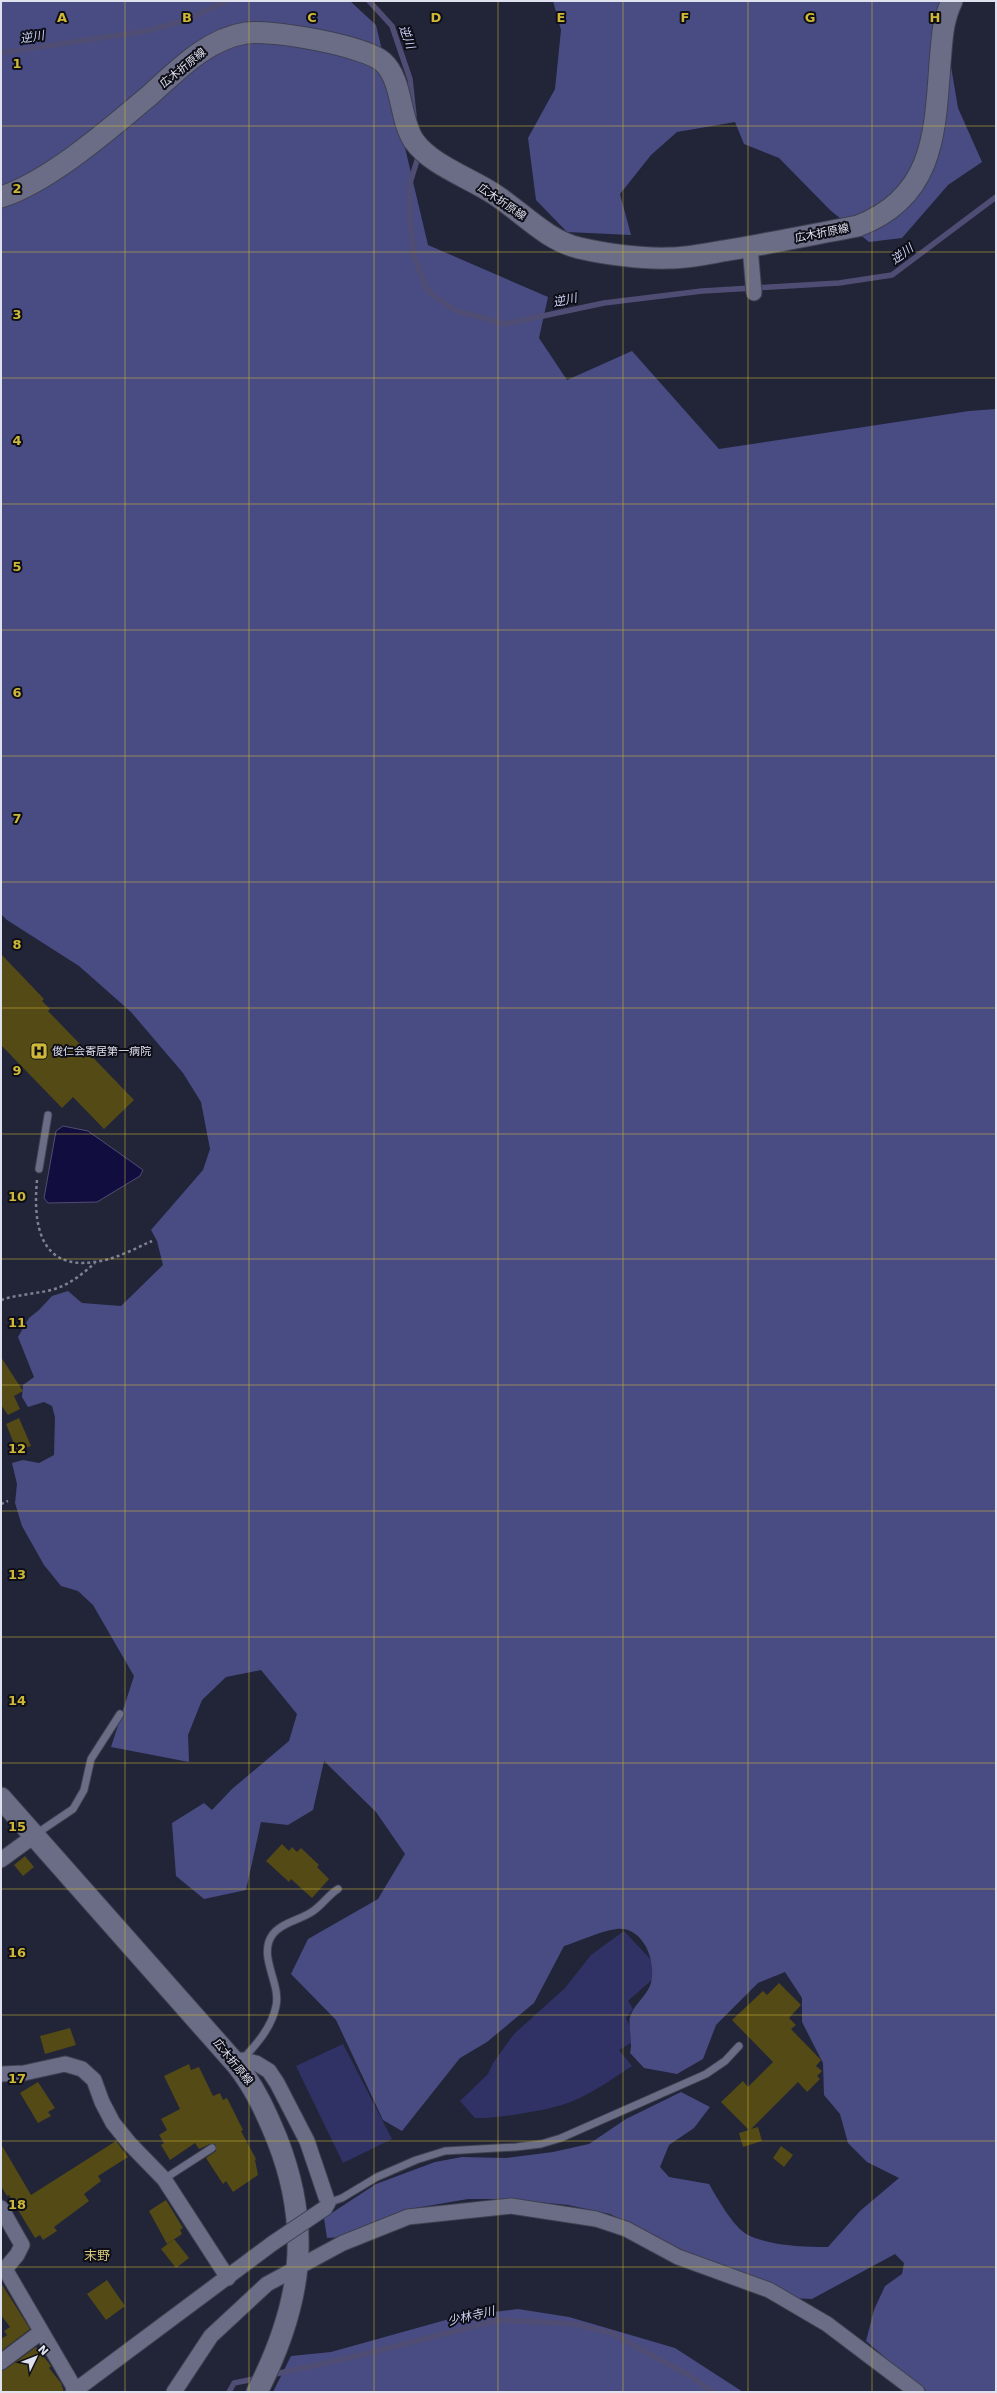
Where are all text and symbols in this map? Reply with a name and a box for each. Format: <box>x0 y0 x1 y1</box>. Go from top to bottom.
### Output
text: A <box>57 10 67 25</box>
text: B <box>182 10 192 25</box>
text: C <box>307 10 317 25</box>
text: D <box>431 10 442 25</box>
text: E <box>557 10 565 25</box>
text: F <box>681 10 689 25</box>
text: G <box>805 10 815 25</box>
text: H <box>930 10 940 25</box>
water label: 逆川 <box>396 23 418 53</box>
water label: 逆川 <box>19 28 47 46</box>
street label: 広木折原線 <box>158 46 208 90</box>
text: 1 <box>12 56 22 71</box>
text: 2 <box>12 181 22 196</box>
street label: 広木折原線 <box>476 181 528 223</box>
street label: 広木折原線 <box>794 221 850 245</box>
water label: 逆川 <box>888 240 917 267</box>
water label: 逆川 <box>552 290 580 309</box>
text: 3 <box>12 307 22 322</box>
text: 4 <box>12 433 22 448</box>
text: 5 <box>12 559 22 574</box>
text: 6 <box>12 685 22 700</box>
text: 7 <box>12 811 22 826</box>
text: 8 <box>12 937 22 952</box>
hospital icon: 俊仁会寄居第一病院 <box>29 1041 49 1061</box>
place label: 俊仁会寄居第一病院 <box>52 1045 151 1058</box>
text: 9 <box>12 1063 22 1078</box>
text: 10 <box>8 1189 26 1204</box>
text: 11 <box>8 1315 26 1330</box>
text: 12 <box>8 1441 26 1456</box>
text: 13 <box>8 1567 26 1582</box>
text: 14 <box>8 1693 26 1708</box>
text: 15 <box>8 1819 26 1834</box>
text: 16 <box>8 1945 26 1960</box>
street label: 広木折原線 <box>211 2037 255 2087</box>
text: 17 <box>8 2071 26 2086</box>
text: 18 <box>8 2197 26 2212</box>
district label: 末野 <box>84 2248 110 2263</box>
water label: 少林寺川 <box>446 2303 498 2328</box>
north arrow <box>16 2337 56 2377</box>
text: N <box>35 2343 51 2358</box>

